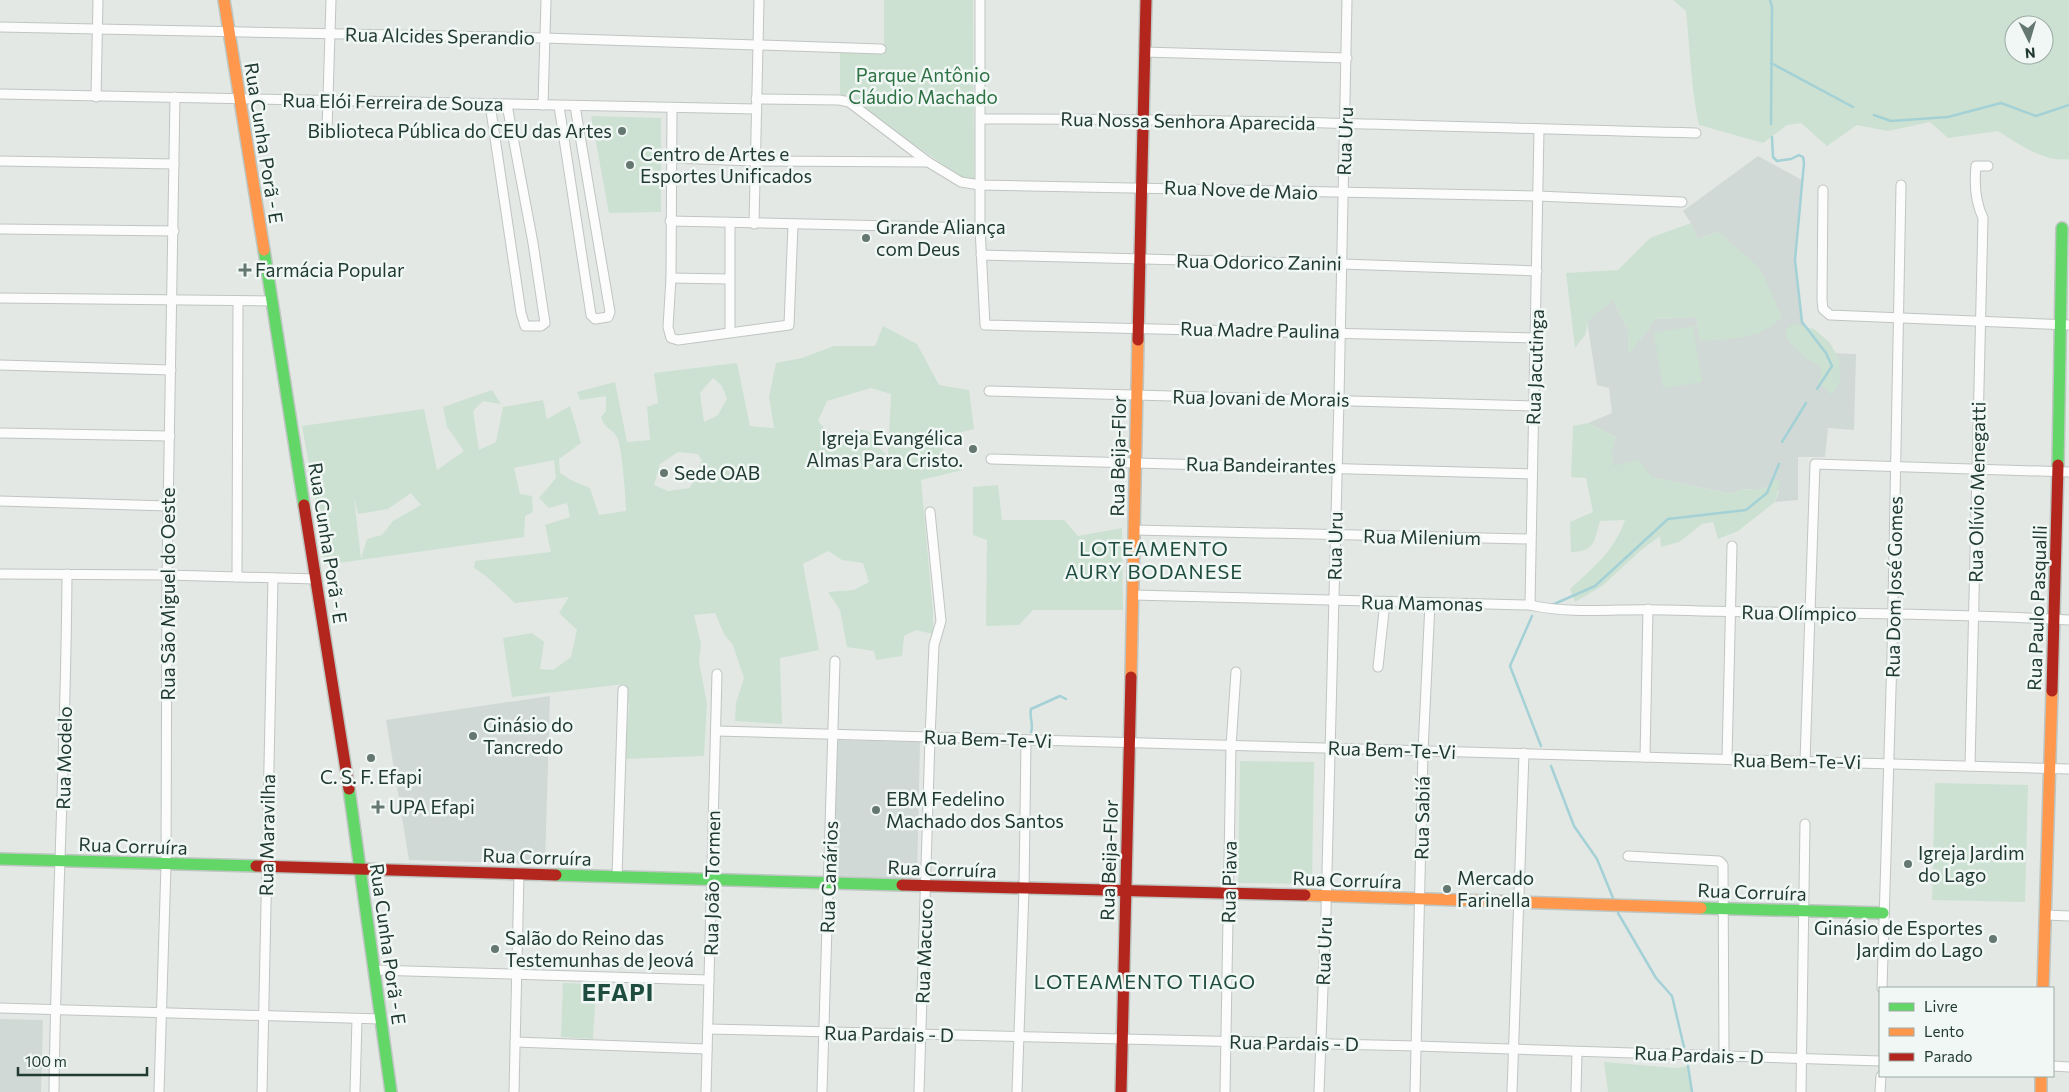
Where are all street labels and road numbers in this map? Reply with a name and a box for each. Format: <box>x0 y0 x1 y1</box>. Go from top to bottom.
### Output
street label: Rua Alcides Sperandio <box>345 22 535 49</box>
street label: Rua Cunha Porã - E <box>240 61 289 225</box>
street label: Rua Elói Ferreira de Souza <box>282 88 504 115</box>
street label: Rua Uru <box>1332 106 1357 176</box>
street label: Rua Nossa Senhora Aparecida <box>1060 107 1316 134</box>
street label: Rua Nove de Maio <box>1164 175 1318 204</box>
street label: Rua Odorico Zanini <box>1176 249 1342 274</box>
street label: Rua Jacutinga <box>1521 309 1548 425</box>
street label: Rua Madre Paulina <box>1180 317 1340 342</box>
street label: Rua Jovani de Morais <box>1172 384 1350 411</box>
street label: Rua Beija-Flor <box>1105 395 1130 517</box>
street label: Rua Olívio Menegatti <box>1963 401 1990 583</box>
street label: Rua Bandeirantes <box>1186 452 1336 477</box>
street label: Rua Cunha Porã - E <box>304 461 353 625</box>
street label: Rua São Miguel do Oeste <box>156 487 179 701</box>
street label: Rua Dom José Gomes <box>1880 496 1907 678</box>
street label: Rua Uru <box>1322 511 1347 581</box>
street label: Rua Milenium <box>1363 524 1481 549</box>
street label: Rua Paulo Pasqualli <box>2022 525 2051 691</box>
street label: Rua Mamonas <box>1361 590 1483 615</box>
street label: Rua Olímpico <box>1741 600 1857 625</box>
street label: Rua Modelo <box>51 706 76 810</box>
street label: Rua Bem-Te-Vi <box>923 725 1053 752</box>
street label: Rua Bem-Te-Vi <box>1327 736 1457 763</box>
street label: Rua Bem-Te-Vi <box>1733 748 1861 773</box>
street label: Rua Maravilha <box>254 774 279 896</box>
street label: Rua Sabiá <box>1409 776 1434 860</box>
street label: Rua Beija-Flor <box>1095 798 1122 921</box>
street label: Rua João Tormen <box>699 810 724 956</box>
street label: Rua Canários <box>815 820 842 934</box>
street label: Rua Corruíra <box>78 832 188 859</box>
street label: Rua Piava <box>1216 840 1241 924</box>
street label: Rua Corruíra <box>482 843 592 870</box>
street label: Rua Corruíra <box>887 855 997 882</box>
street label: Rua Cunha Porã - E <box>366 862 411 1026</box>
street label: Rua Corruíra <box>1292 866 1402 893</box>
street label: Rua Corruíra <box>1697 878 1807 905</box>
street label: Rua Macuco <box>910 898 937 1004</box>
street label: Rua Uru <box>1311 916 1336 986</box>
street label: Rua Pardais - D <box>824 1021 954 1046</box>
street label: Rua Pardais - D <box>1229 1030 1359 1055</box>
street label: Rua Pardais - D <box>1634 1041 1764 1068</box>

